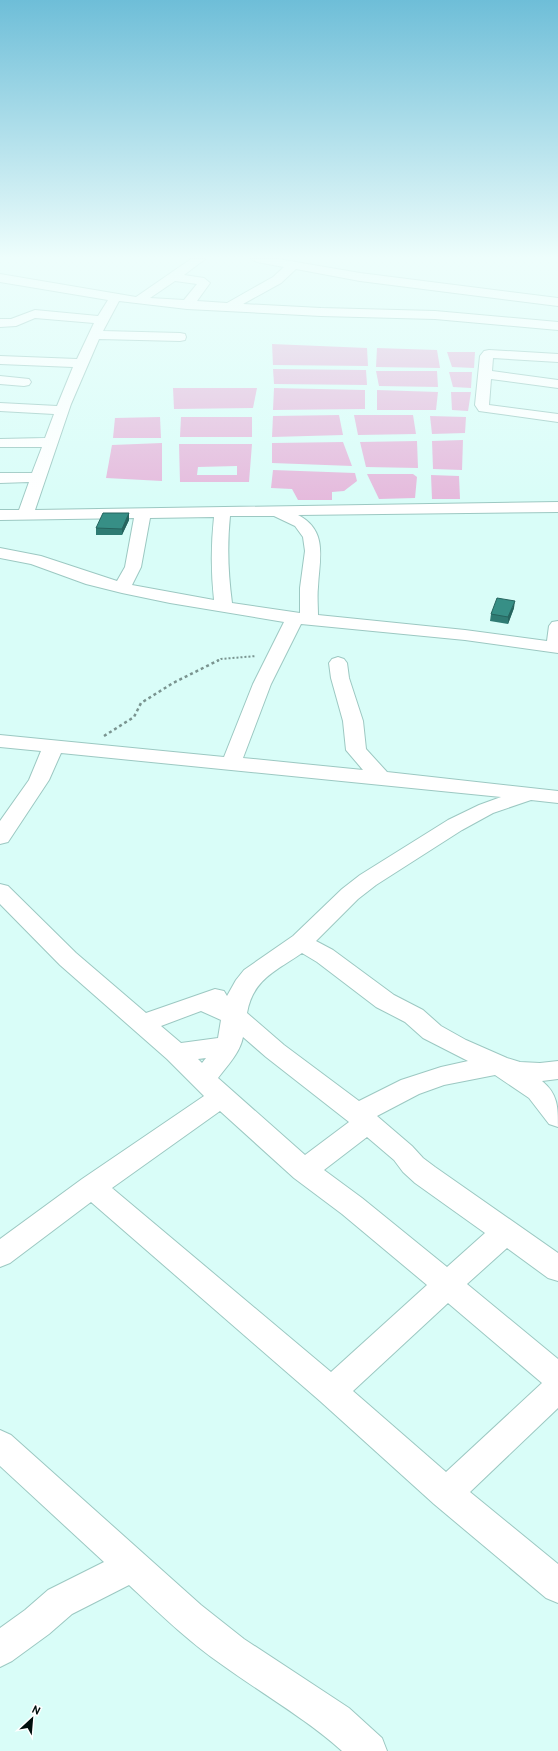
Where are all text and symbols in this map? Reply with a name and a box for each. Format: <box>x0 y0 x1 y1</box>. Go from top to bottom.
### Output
north arrow <box>12 1699 52 1739</box>
text: N <box>29 1703 43 1719</box>

